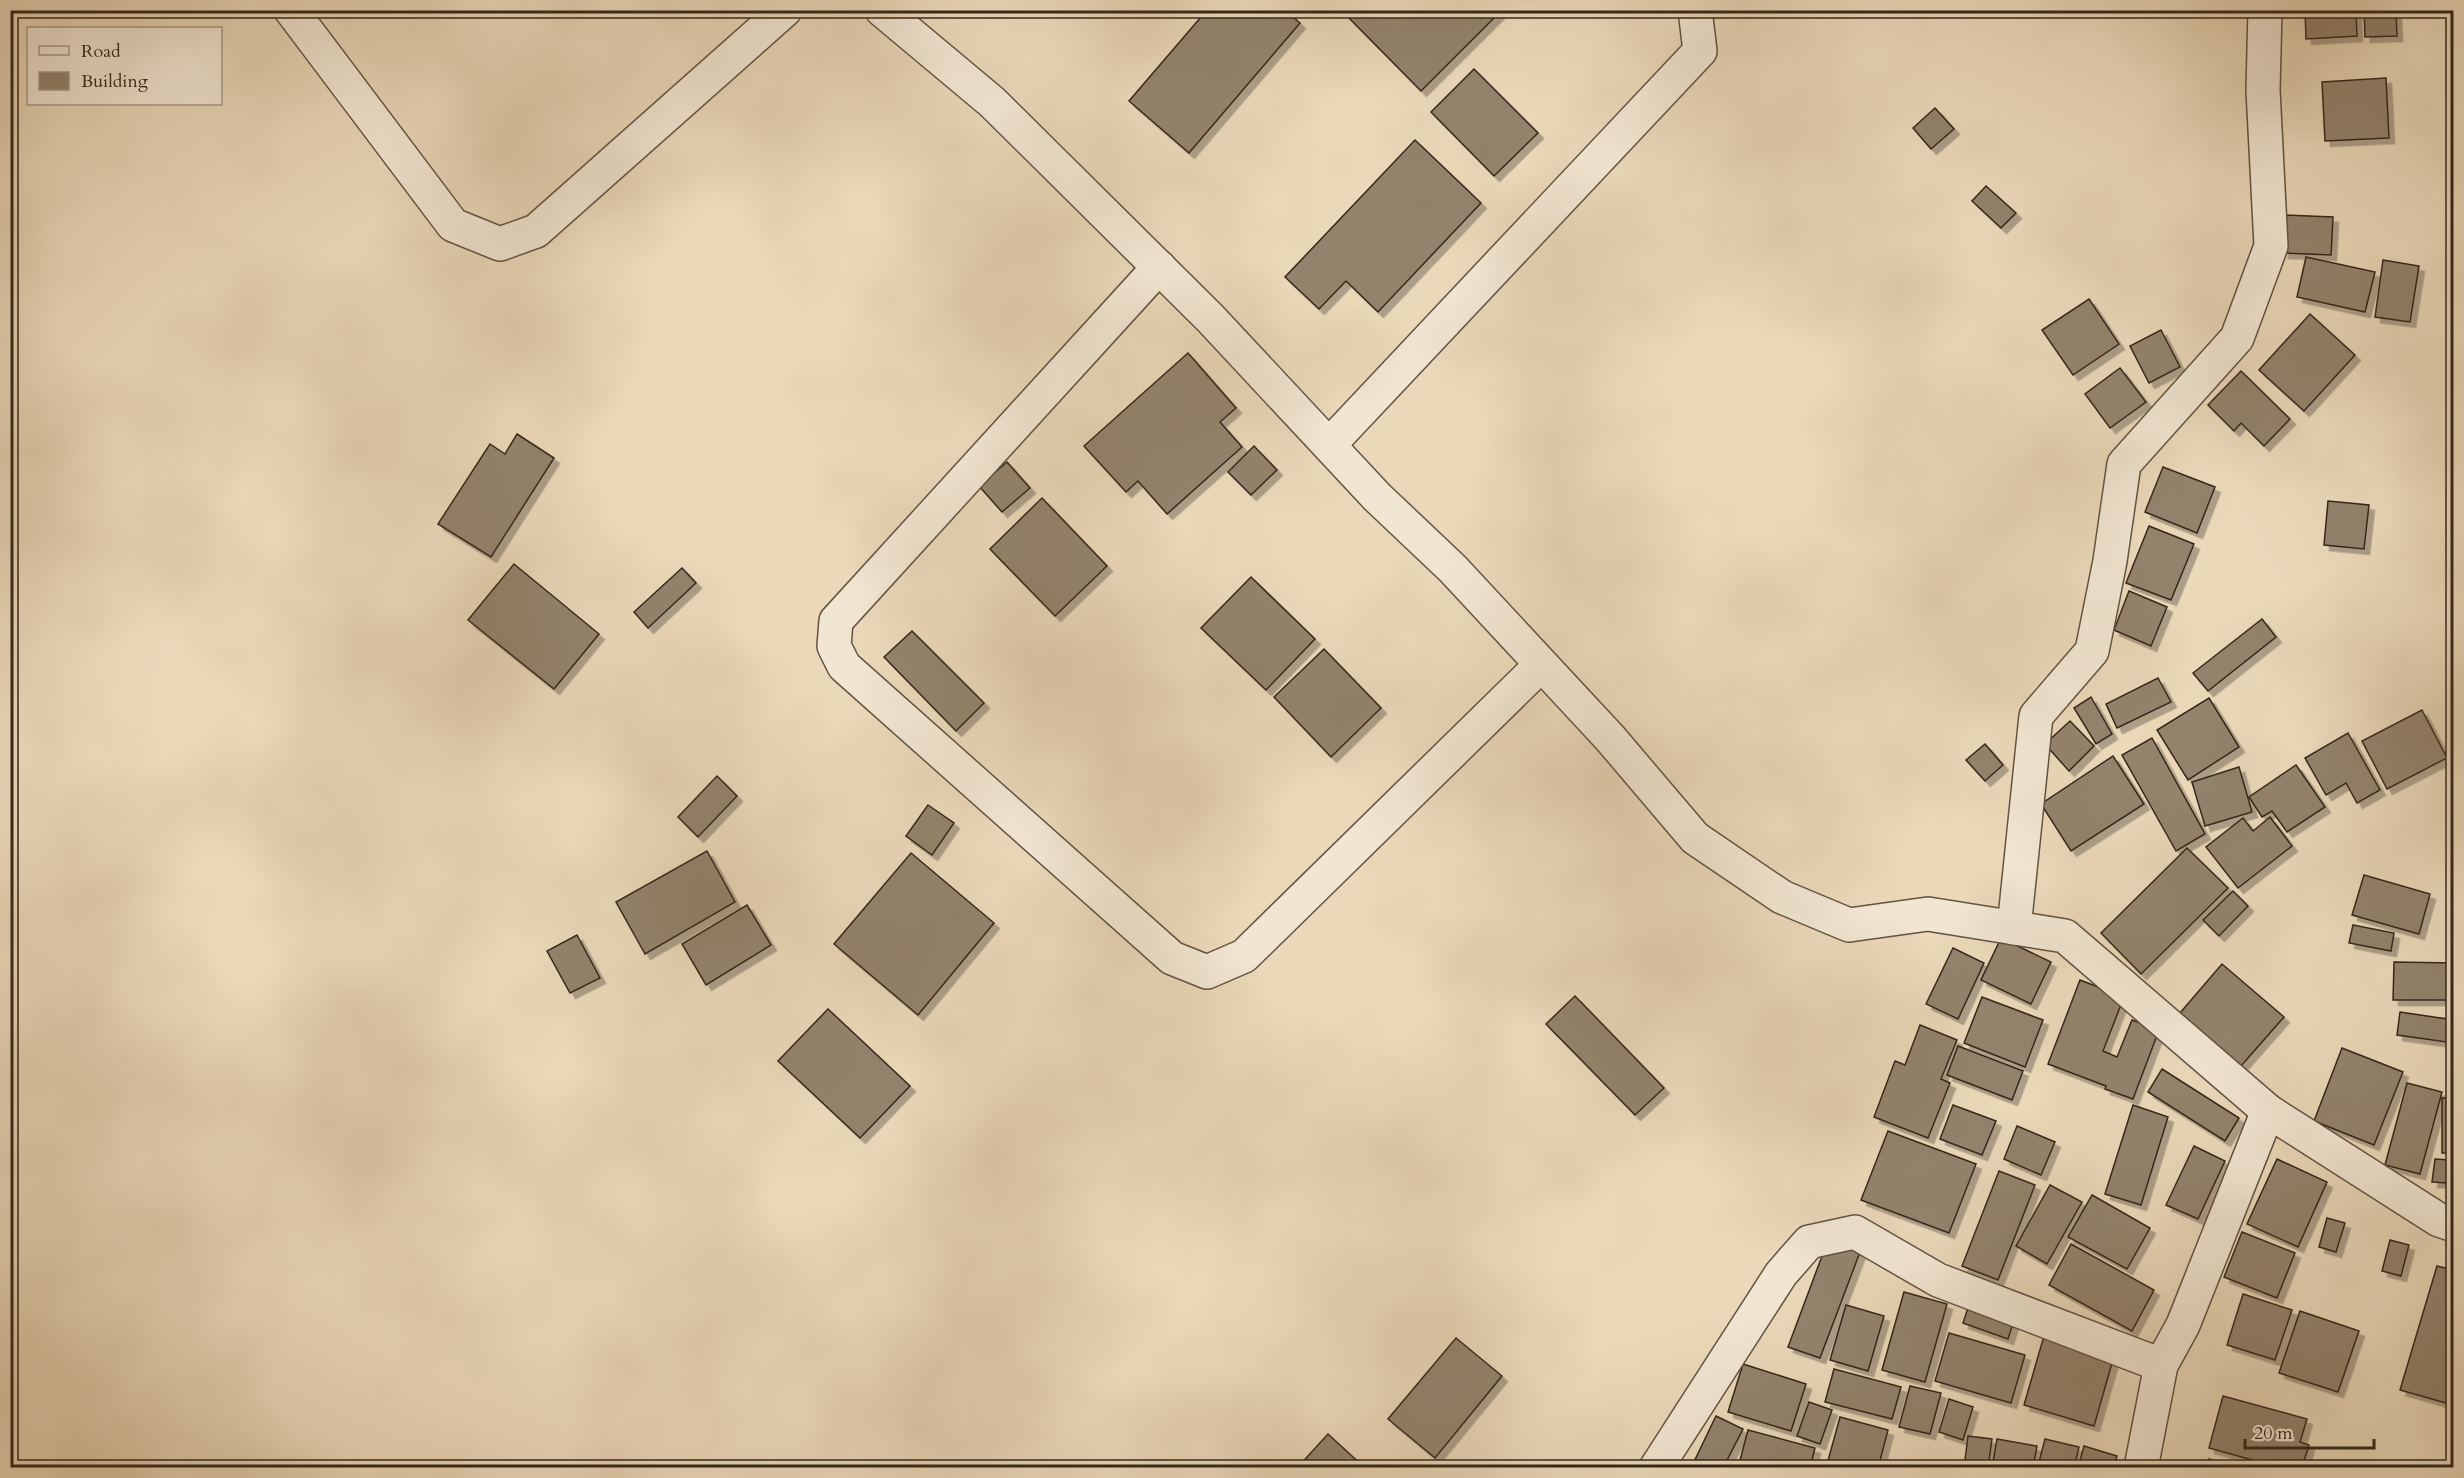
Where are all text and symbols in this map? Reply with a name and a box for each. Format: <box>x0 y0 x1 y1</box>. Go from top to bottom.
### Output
legend <box>27 27 222 105</box>
text: Road <box>81 39 121 64</box>
text: Building <box>81 69 149 94</box>
scale bar <box>2245 1412 2374 1450</box>
text: 20 m <box>2254 1421 2293 1446</box>

